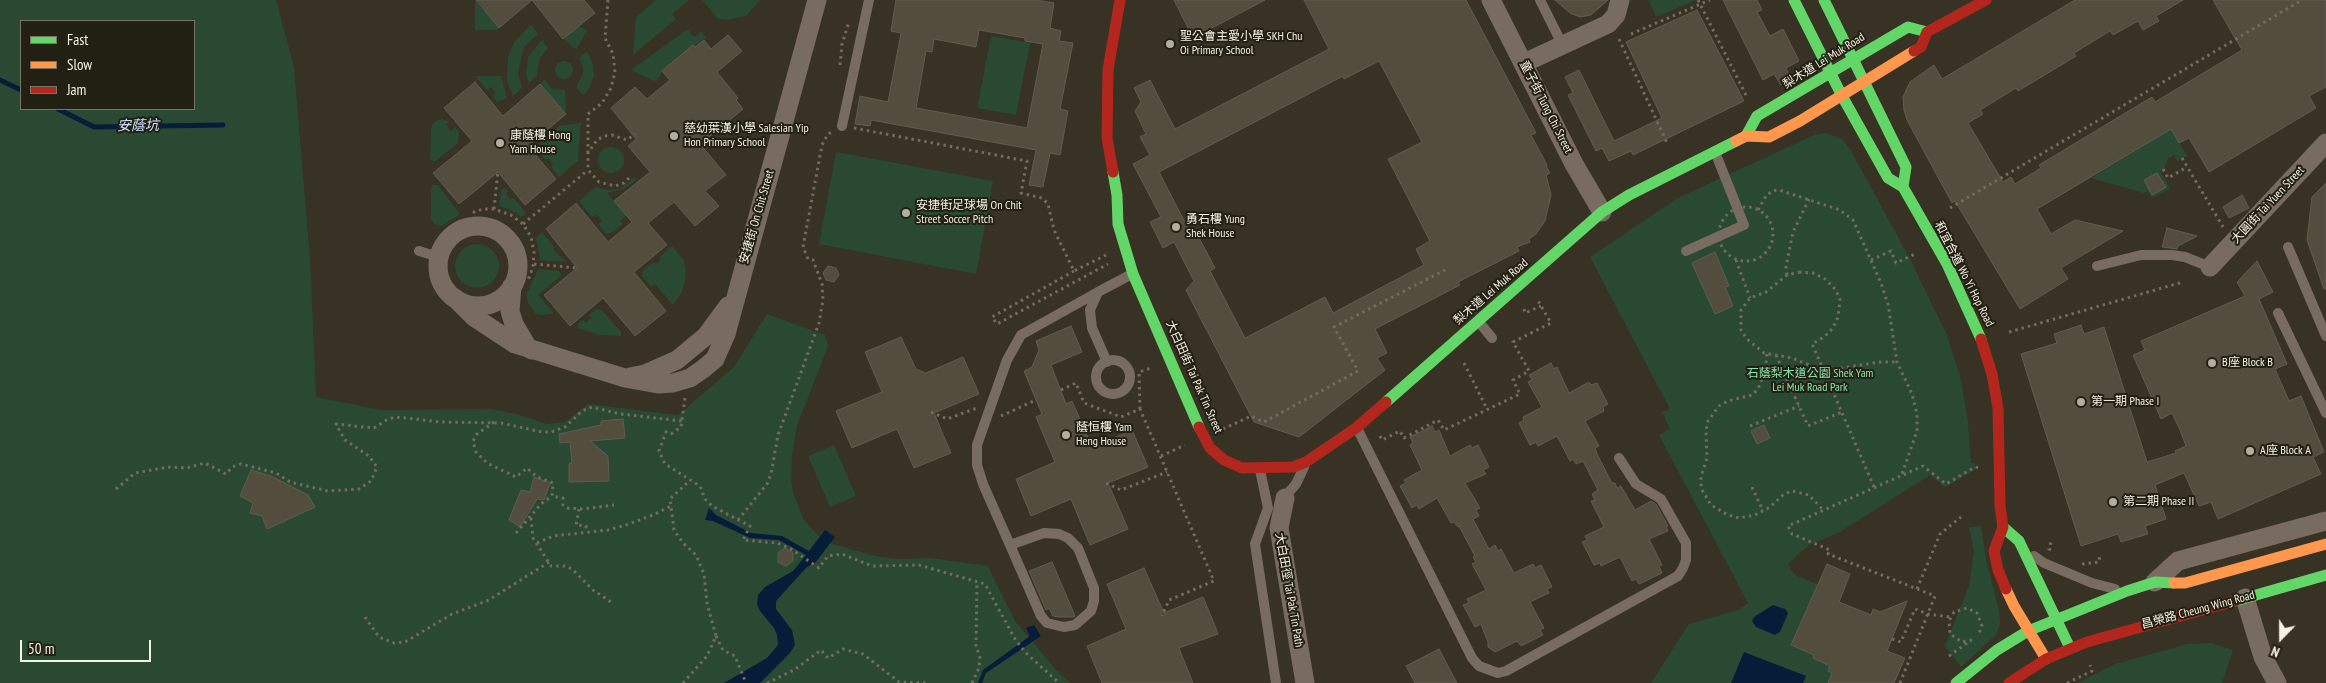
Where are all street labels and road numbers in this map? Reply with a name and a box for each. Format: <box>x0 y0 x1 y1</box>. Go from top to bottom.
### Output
street label: 梨木道 Lei Muk Road <box>1780 30 1868 92</box>
street label: 童子街 Tung Chi Street <box>1516 58 1576 156</box>
street label: 大圓街 Tai Yuen Street <box>2228 163 2308 247</box>
street label: 安捷街 On Chit Street <box>737 168 777 266</box>
street label: 和宜合道 Wo Yi Hop Road <box>1931 219 1997 329</box>
street label: 梨木道 Lei Muk Road <box>1451 256 1531 328</box>
street label: 大白田街 Tai Pak Tin Street <box>1163 318 1225 436</box>
street label: 大白田徑 Tai Pak Tin Path <box>1272 532 1306 648</box>
street label: 昌榮路 Cheung Wing Road <box>2140 588 2256 632</box>

